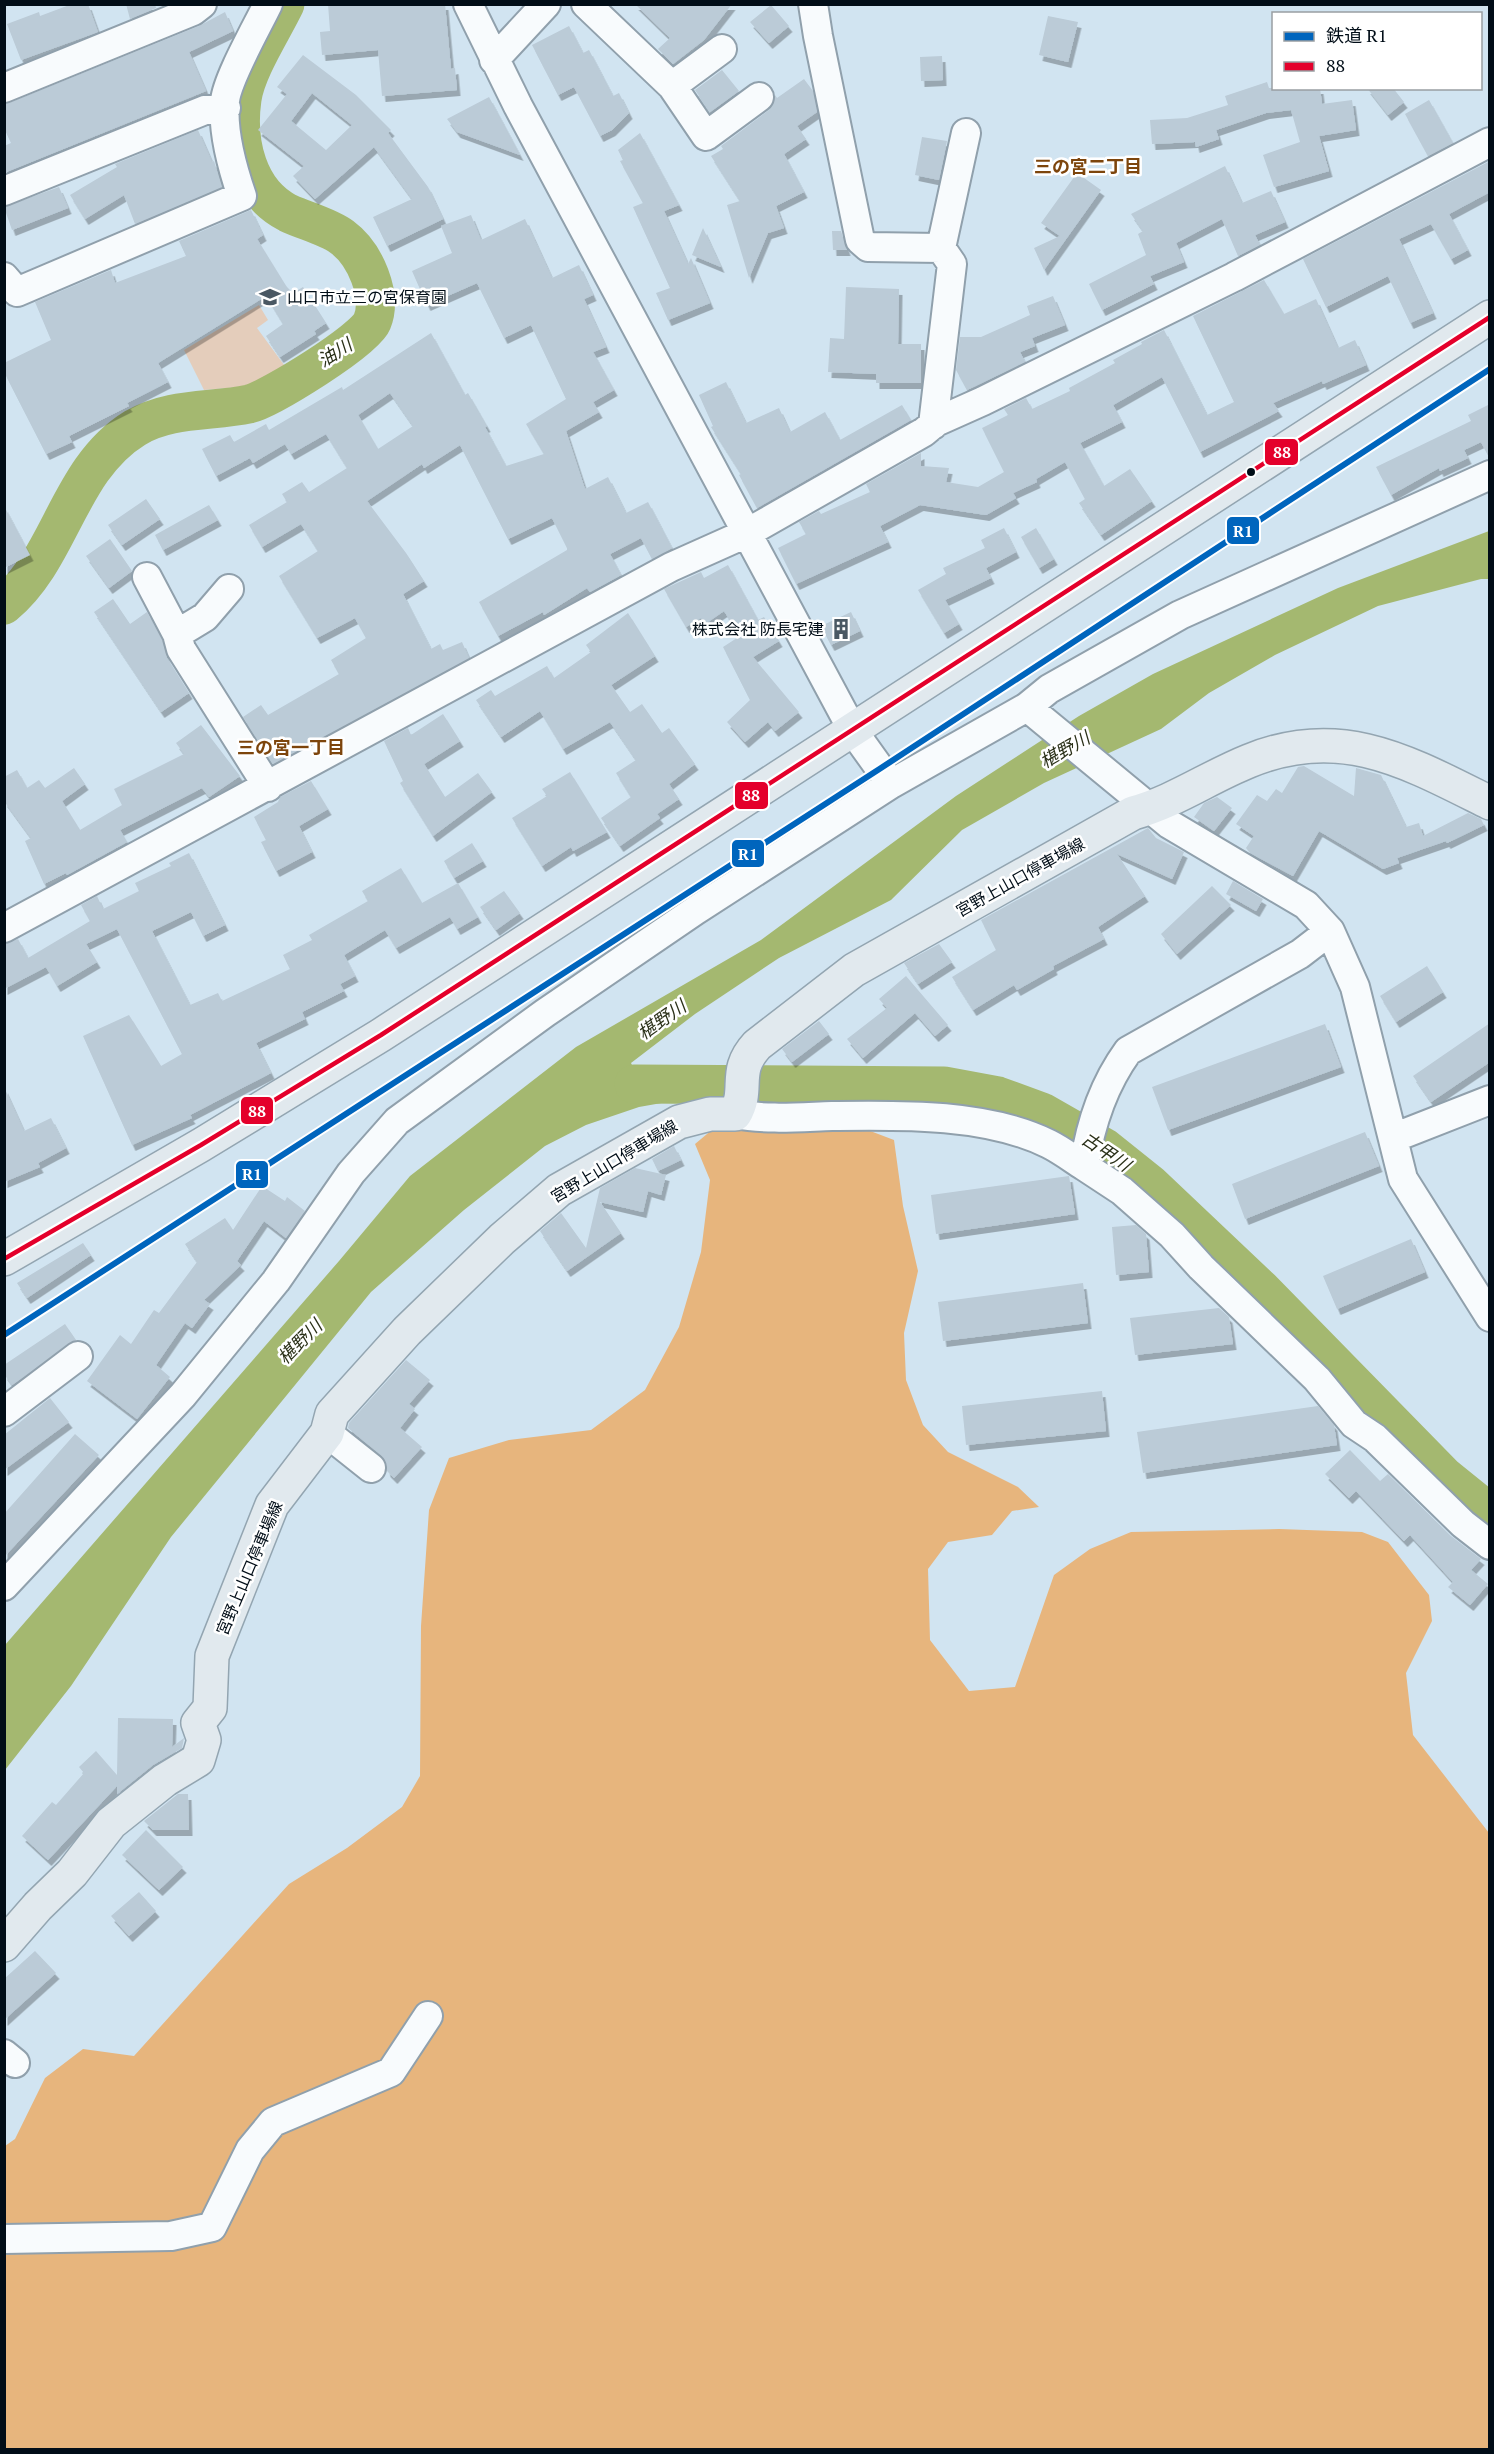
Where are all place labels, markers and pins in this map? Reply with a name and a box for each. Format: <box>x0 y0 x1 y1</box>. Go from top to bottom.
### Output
school or university icon: 山口市立三の宮保育園 <box>258 285 282 309</box>
place label: 山口市立三の宮保育園 <box>287 286 447 308</box>
unlabelled marker <box>1245 466 1257 478</box>
building icon: 株式会社 防長宅建 <box>829 617 853 641</box>
place label: 株式会社 防長宅建 <box>692 618 824 640</box>

